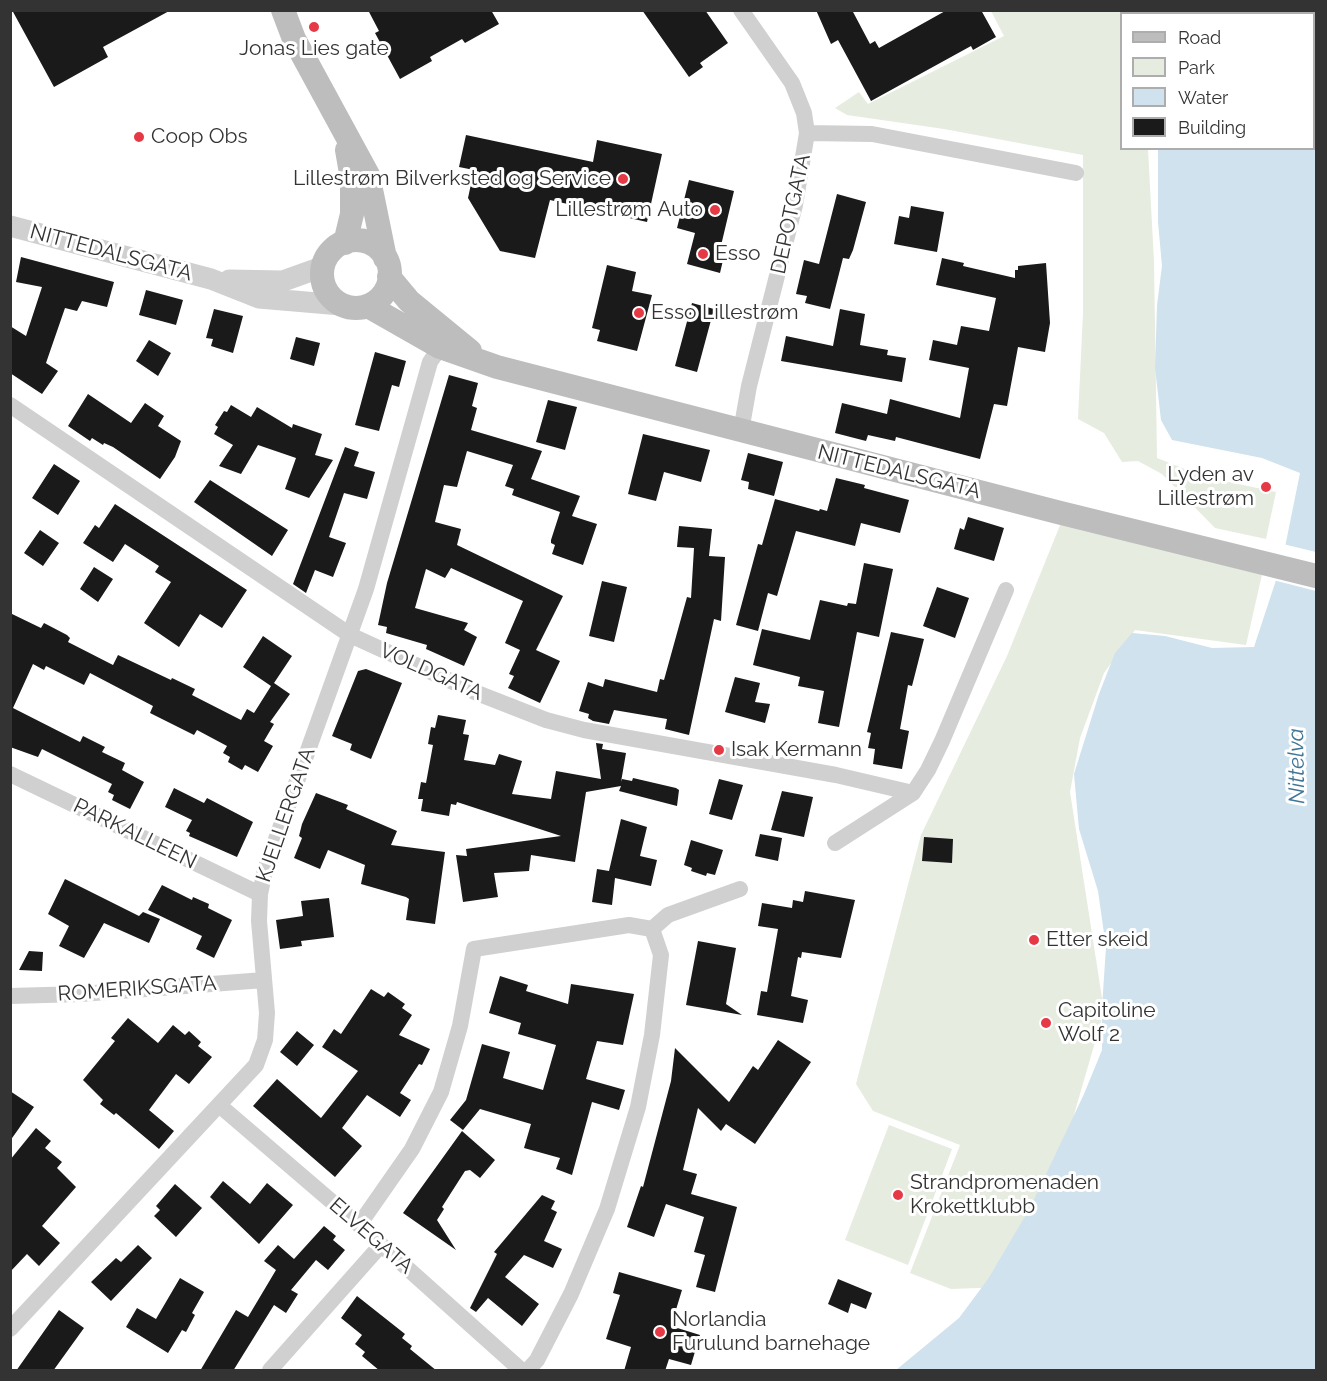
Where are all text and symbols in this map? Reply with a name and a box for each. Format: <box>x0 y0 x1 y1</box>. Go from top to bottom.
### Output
legend <box>1120 12 1315 150</box>
marker: Jonas Lies gate <box>307 20 321 34</box>
text: Road <box>1178 27 1221 48</box>
place label: Jonas Lies gate <box>239 36 389 62</box>
text: Park <box>1178 57 1215 78</box>
text: Water <box>1178 87 1228 108</box>
text: Building <box>1178 117 1246 138</box>
place label: Coop Obs <box>151 124 248 150</box>
marker: Coop Obs <box>132 130 146 144</box>
street label: DEPOTGATA <box>766 152 816 276</box>
place label: Lillestrøm Bilverksted og Service <box>293 166 611 192</box>
marker: Lillestrøm Bilverksted og Service <box>616 172 630 186</box>
place label: Lillestrøm Auto <box>555 197 703 223</box>
marker: Lillestrøm Auto <box>708 203 722 217</box>
street label: NITTEDALSGATA <box>27 219 195 287</box>
place label: Esso <box>715 241 761 267</box>
marker: Esso <box>696 247 710 261</box>
place label: Esso Lillestrøm <box>651 300 798 326</box>
marker: Esso Lillestrøm <box>632 306 646 320</box>
street label: NITTEDALSGATA <box>815 440 983 504</box>
place label: Lyden av Lillestrøm <box>1157 462 1254 512</box>
marker: Lyden av Lillestrøm <box>1259 480 1273 494</box>
street label: VOLDGATA <box>376 638 486 706</box>
water label: Nittelva <box>1283 728 1311 804</box>
place label: Isak Kermann <box>731 737 862 763</box>
marker: Isak Kermann <box>712 743 726 757</box>
street label: KJELLERGATA <box>251 744 321 886</box>
street label: PARKALLEEN <box>69 793 201 875</box>
place label: Etter skeid <box>1046 927 1148 953</box>
marker: Etter skeid <box>1027 933 1041 947</box>
street label: ROMERIKSGATA <box>57 971 217 1007</box>
place label: Capitoline Wolf 2 <box>1058 998 1156 1048</box>
marker: Capitoline Wolf 2 <box>1039 1016 1053 1030</box>
place label: Strandpromenaden Krokettklubb <box>910 1170 1099 1220</box>
marker: Strandpromenaden Krokettklubb <box>891 1188 905 1202</box>
street label: ELVEGATA <box>324 1193 418 1279</box>
place label: Norlandia Furulund barnehage <box>672 1307 870 1357</box>
marker: Norlandia Furulund barnehage <box>653 1325 667 1339</box>

